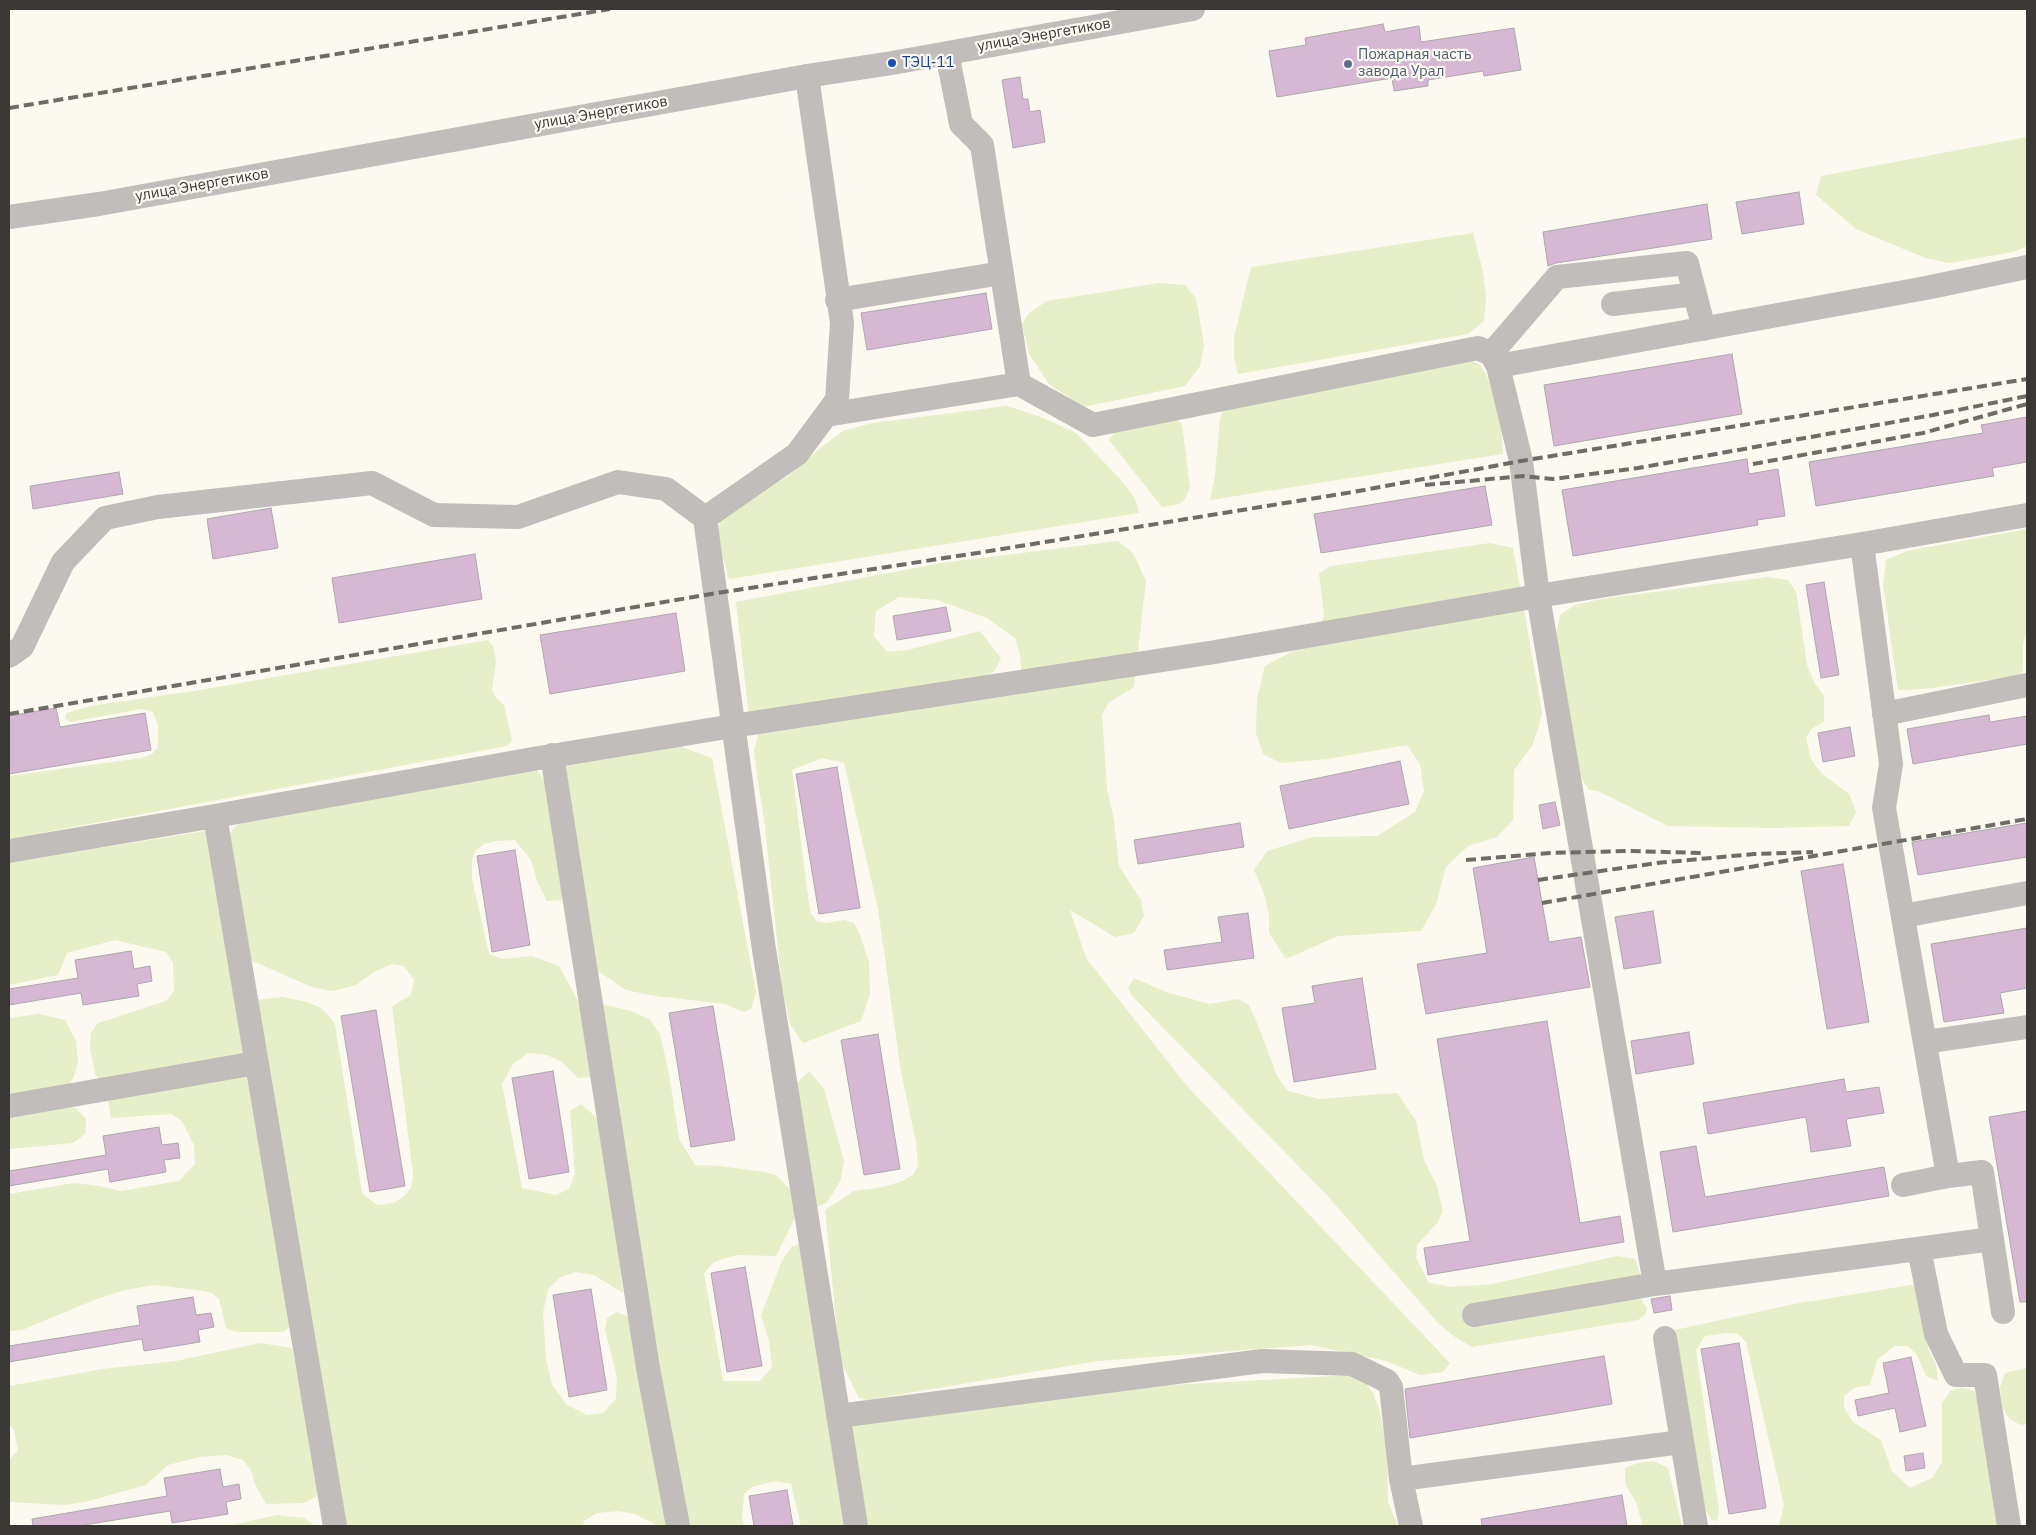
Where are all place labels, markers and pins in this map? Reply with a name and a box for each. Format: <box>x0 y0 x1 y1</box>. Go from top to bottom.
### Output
place label: Пожарная часть завода Урал <box>1358 46 1472 81</box>
place label: ТЭЦ-11 <box>902 54 955 72</box>
marker: ТЭЦ-11 <box>886 57 898 69</box>
marker: Пожарная часть завода Урал <box>1342 58 1354 70</box>

